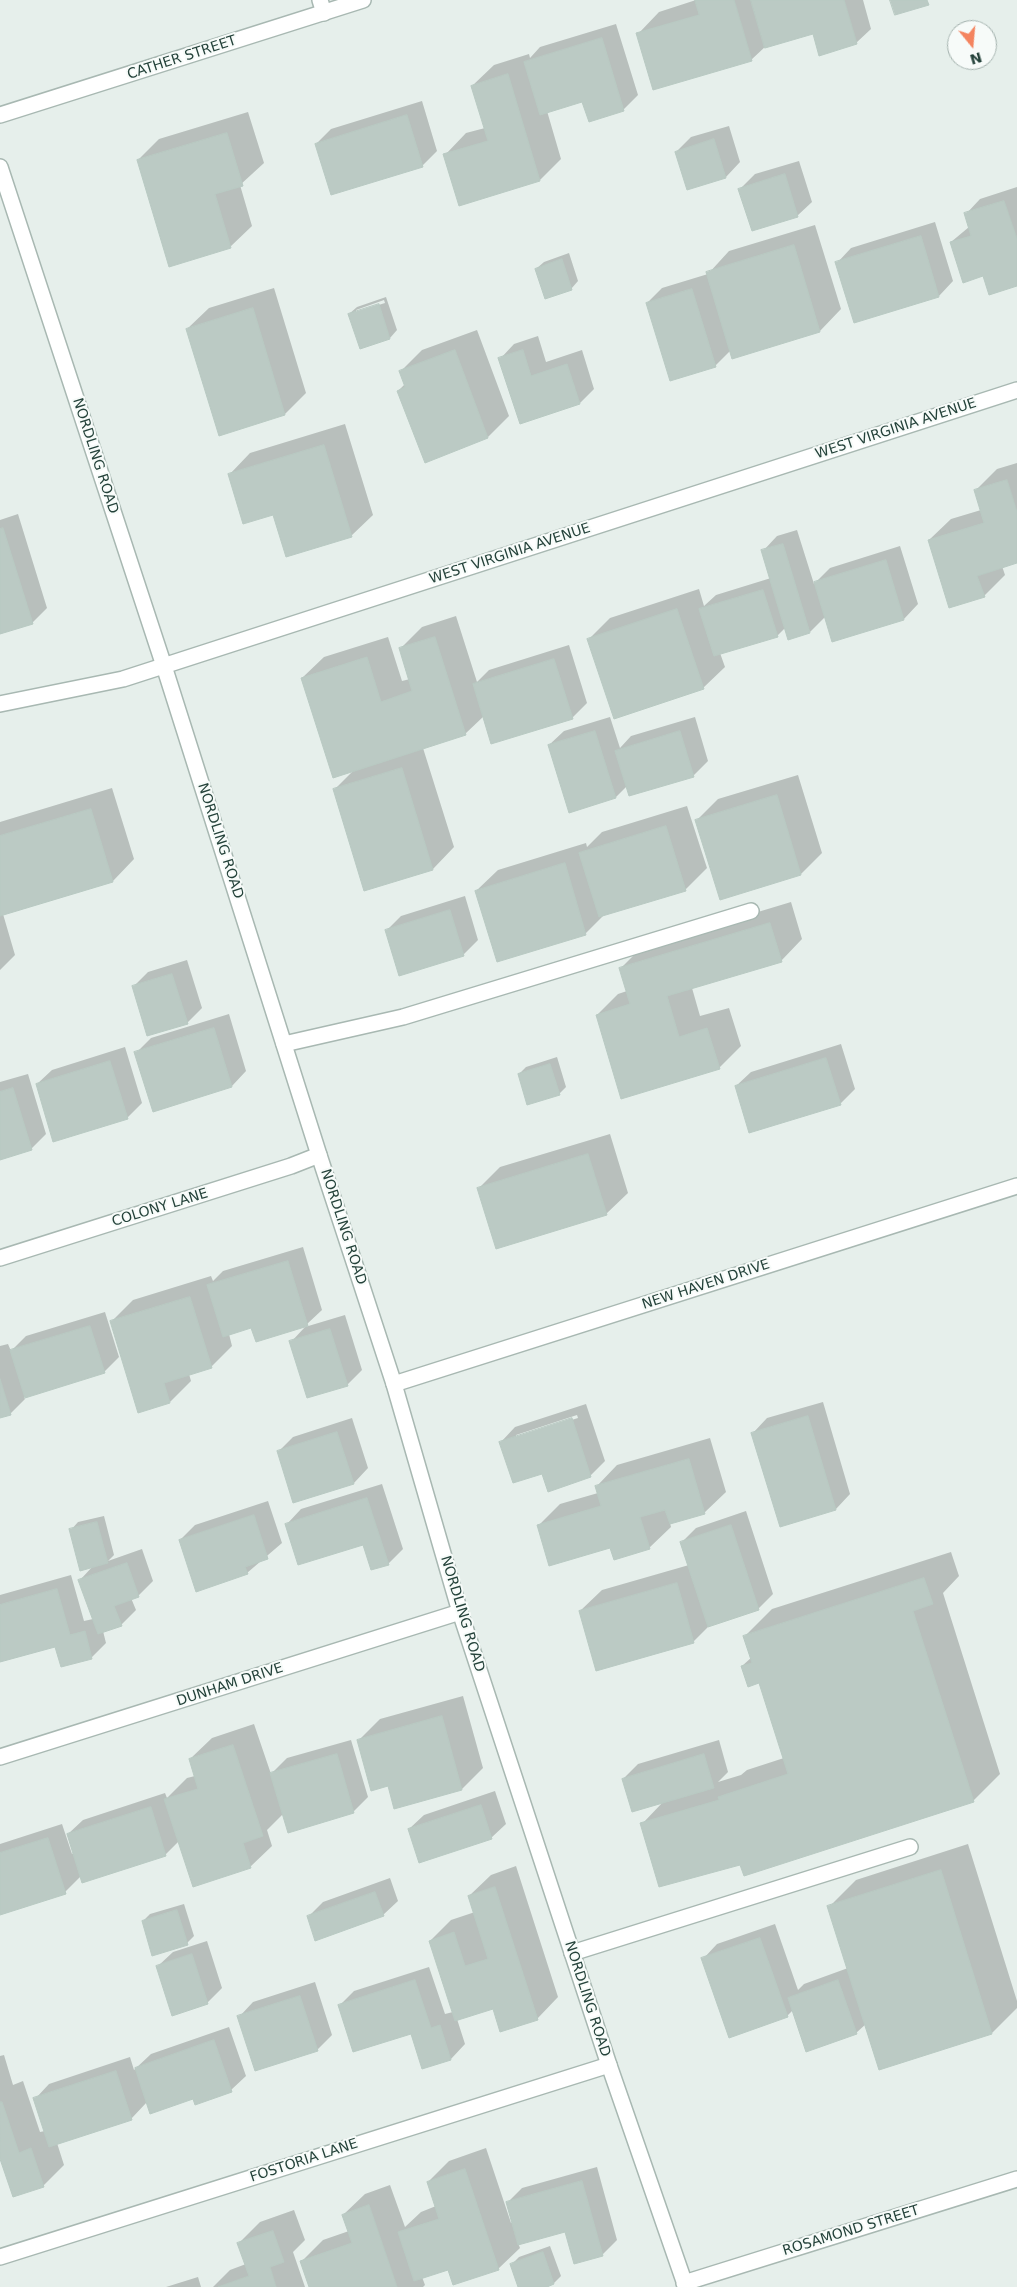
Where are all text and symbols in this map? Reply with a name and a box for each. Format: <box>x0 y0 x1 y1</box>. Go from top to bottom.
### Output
north arrow <box>947 20 997 70</box>
street label: CATHER STREET <box>125 32 239 84</box>
text: N <box>968 49 984 68</box>
street label: WEST VIRGINIA AVENUE <box>813 395 979 463</box>
street label: NORDLING ROAD <box>68 396 122 516</box>
street label: WEST VIRGINIA AVENUE <box>427 520 593 588</box>
street label: NORDLING ROAD <box>193 781 247 901</box>
street label: NORDLING ROAD <box>316 1167 370 1287</box>
street label: COLONY LANE <box>110 1185 210 1231</box>
street label: NEW HAVEN DRIVE <box>640 1256 772 1314</box>
street label: NORDLING ROAD <box>436 1554 488 1674</box>
street label: DUNHAM DRIVE <box>175 1660 285 1710</box>
street label: NORDLING ROAD <box>560 1939 614 2059</box>
street label: FOSTORIA LANE <box>248 2136 360 2186</box>
street label: ROSAMOND STREET <box>781 2202 921 2260</box>

